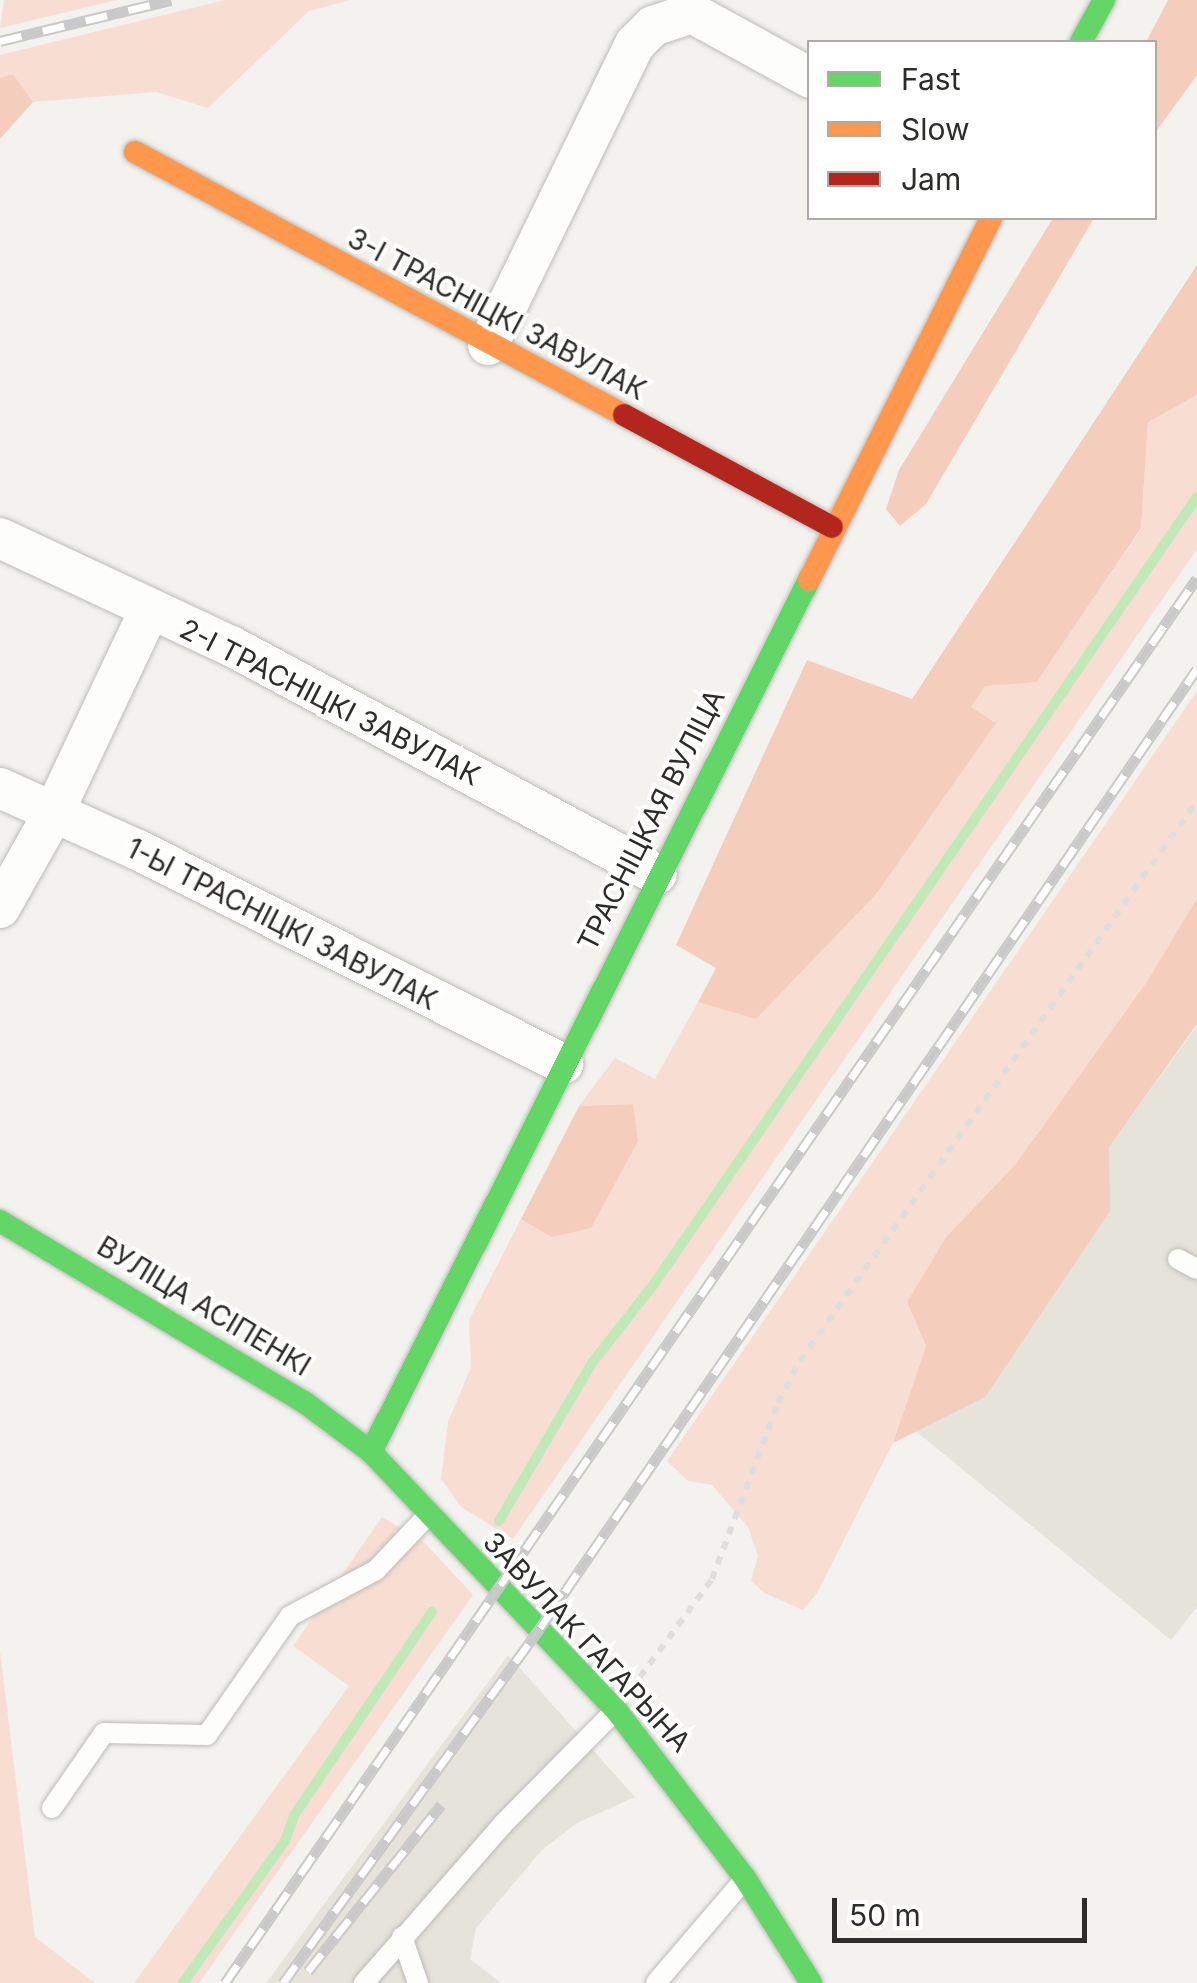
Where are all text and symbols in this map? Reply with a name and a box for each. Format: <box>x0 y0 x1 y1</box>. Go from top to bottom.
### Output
legend <box>807 40 1157 220</box>
text: Fast <box>901 61 960 97</box>
text: Slow <box>901 111 970 147</box>
text: Jam <box>901 161 961 197</box>
street label: 3-І ТРАСНІЦКІ ЗАВУЛАК <box>342 221 652 407</box>
street label: 2-І ТРАСНІЦКІ ЗАВУЛАК <box>174 612 486 792</box>
street label: ТРАСНІЦКАЯ ВУЛІЦА <box>570 684 732 956</box>
street label: 1-Ы ТРАСНІЦКІ ЗАВУЛАК <box>121 831 443 1017</box>
street label: ВУЛІЦА АСІПЕНКІ <box>91 1229 317 1383</box>
street label: ЗАВУЛАК ГАГАРЫНА <box>476 1525 698 1759</box>
scale bar <box>837 1878 1092 1940</box>
text: 50 m <box>849 1897 921 1933</box>

